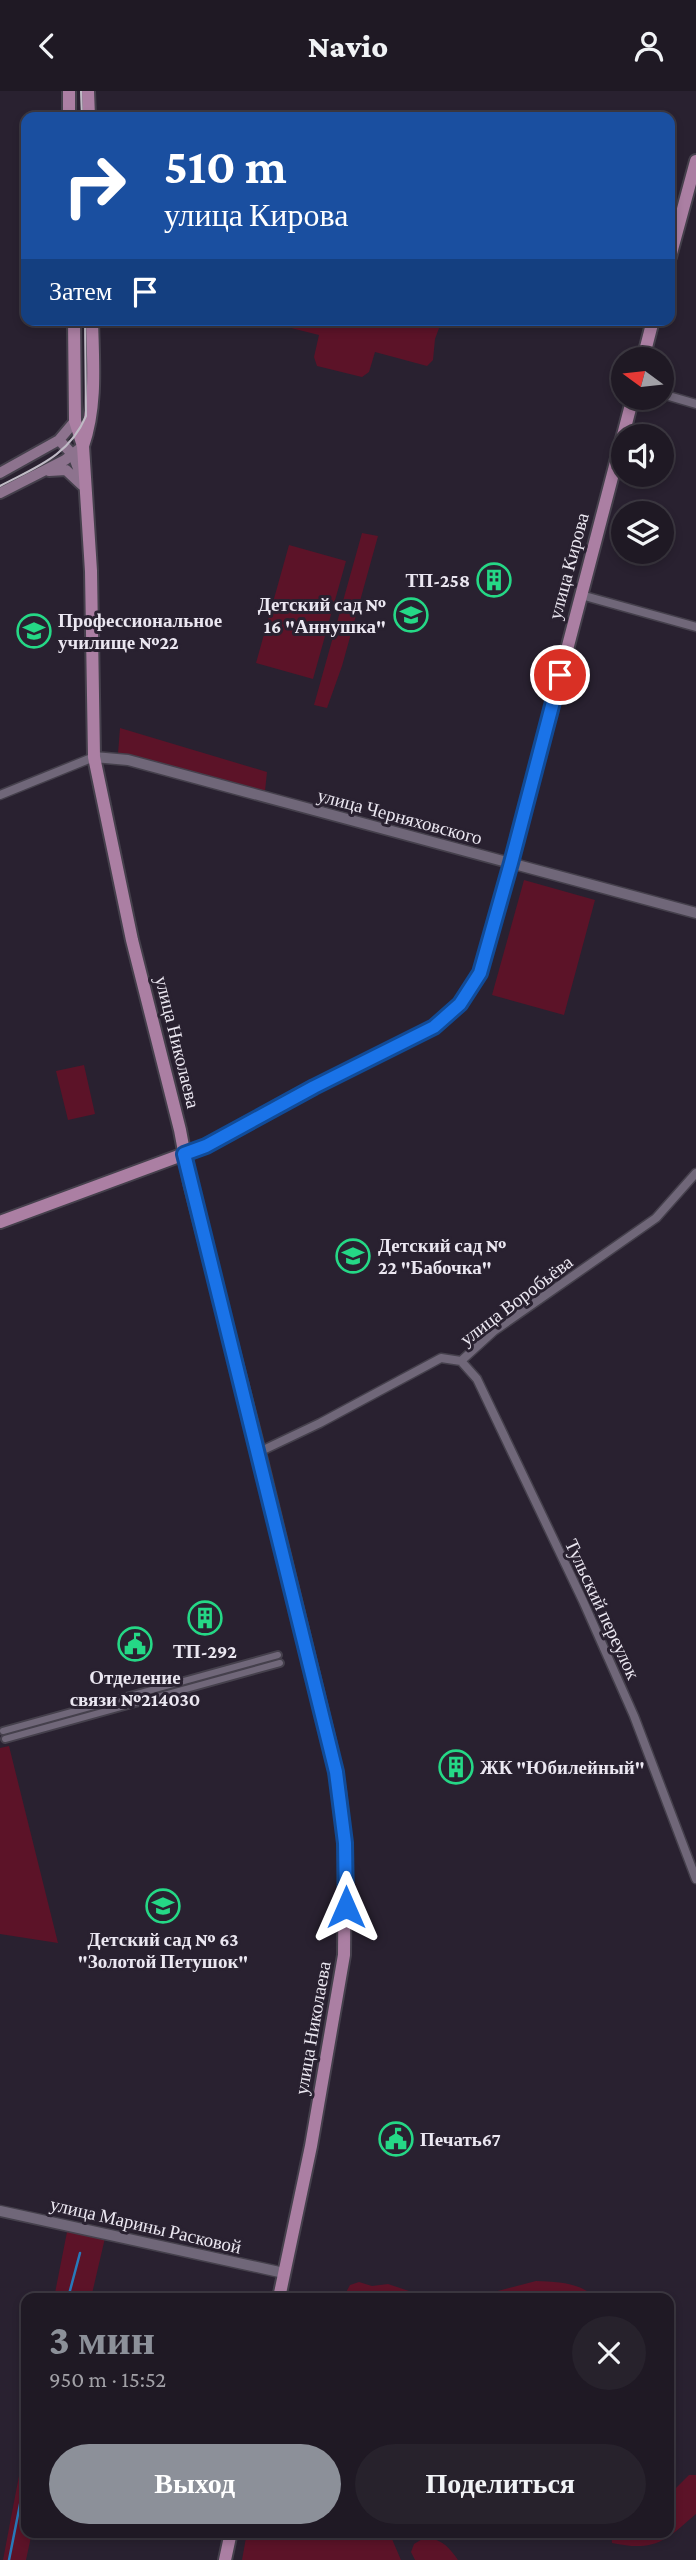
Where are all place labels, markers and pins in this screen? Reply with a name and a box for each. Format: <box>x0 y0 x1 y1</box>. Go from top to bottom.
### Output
building icon: ТП-258 <box>475 561 513 599</box>
place label: ТП-258 <box>405 570 470 591</box>
place label: Детский сад № 16 "Аннушка" <box>258 594 386 637</box>
school or university icon: Детский сад № 16 "Аннушка" <box>392 596 430 634</box>
place label: Профессиональное училище №22 <box>58 610 222 653</box>
school or university icon: Профессиональное училище №22 <box>15 612 53 650</box>
pin <box>530 645 590 705</box>
place label: Детский сад № 22 "Бабочка" <box>378 1235 507 1278</box>
school or university icon: Детский сад № 22 "Бабочка" <box>334 1237 372 1275</box>
building icon: ТП-292 <box>186 1599 224 1637</box>
public building icon: Отделение связи №214030 <box>116 1625 154 1663</box>
place label: ТП-292 <box>173 1641 237 1662</box>
place label: Отделение связи №214030 <box>70 1667 200 1710</box>
building icon: ЖК "Юбилейный" <box>437 1748 475 1786</box>
place label: ЖК "Юбилейный" <box>480 1757 645 1778</box>
school or university icon: Детский сад № 63 "Золотой Петушок" <box>144 1887 182 1925</box>
place label: Детский сад № 63 "Золотой Петушок" <box>78 1929 248 1972</box>
public building icon: Печать67 <box>377 2120 415 2158</box>
place label: Печать67 <box>420 2129 501 2150</box>

